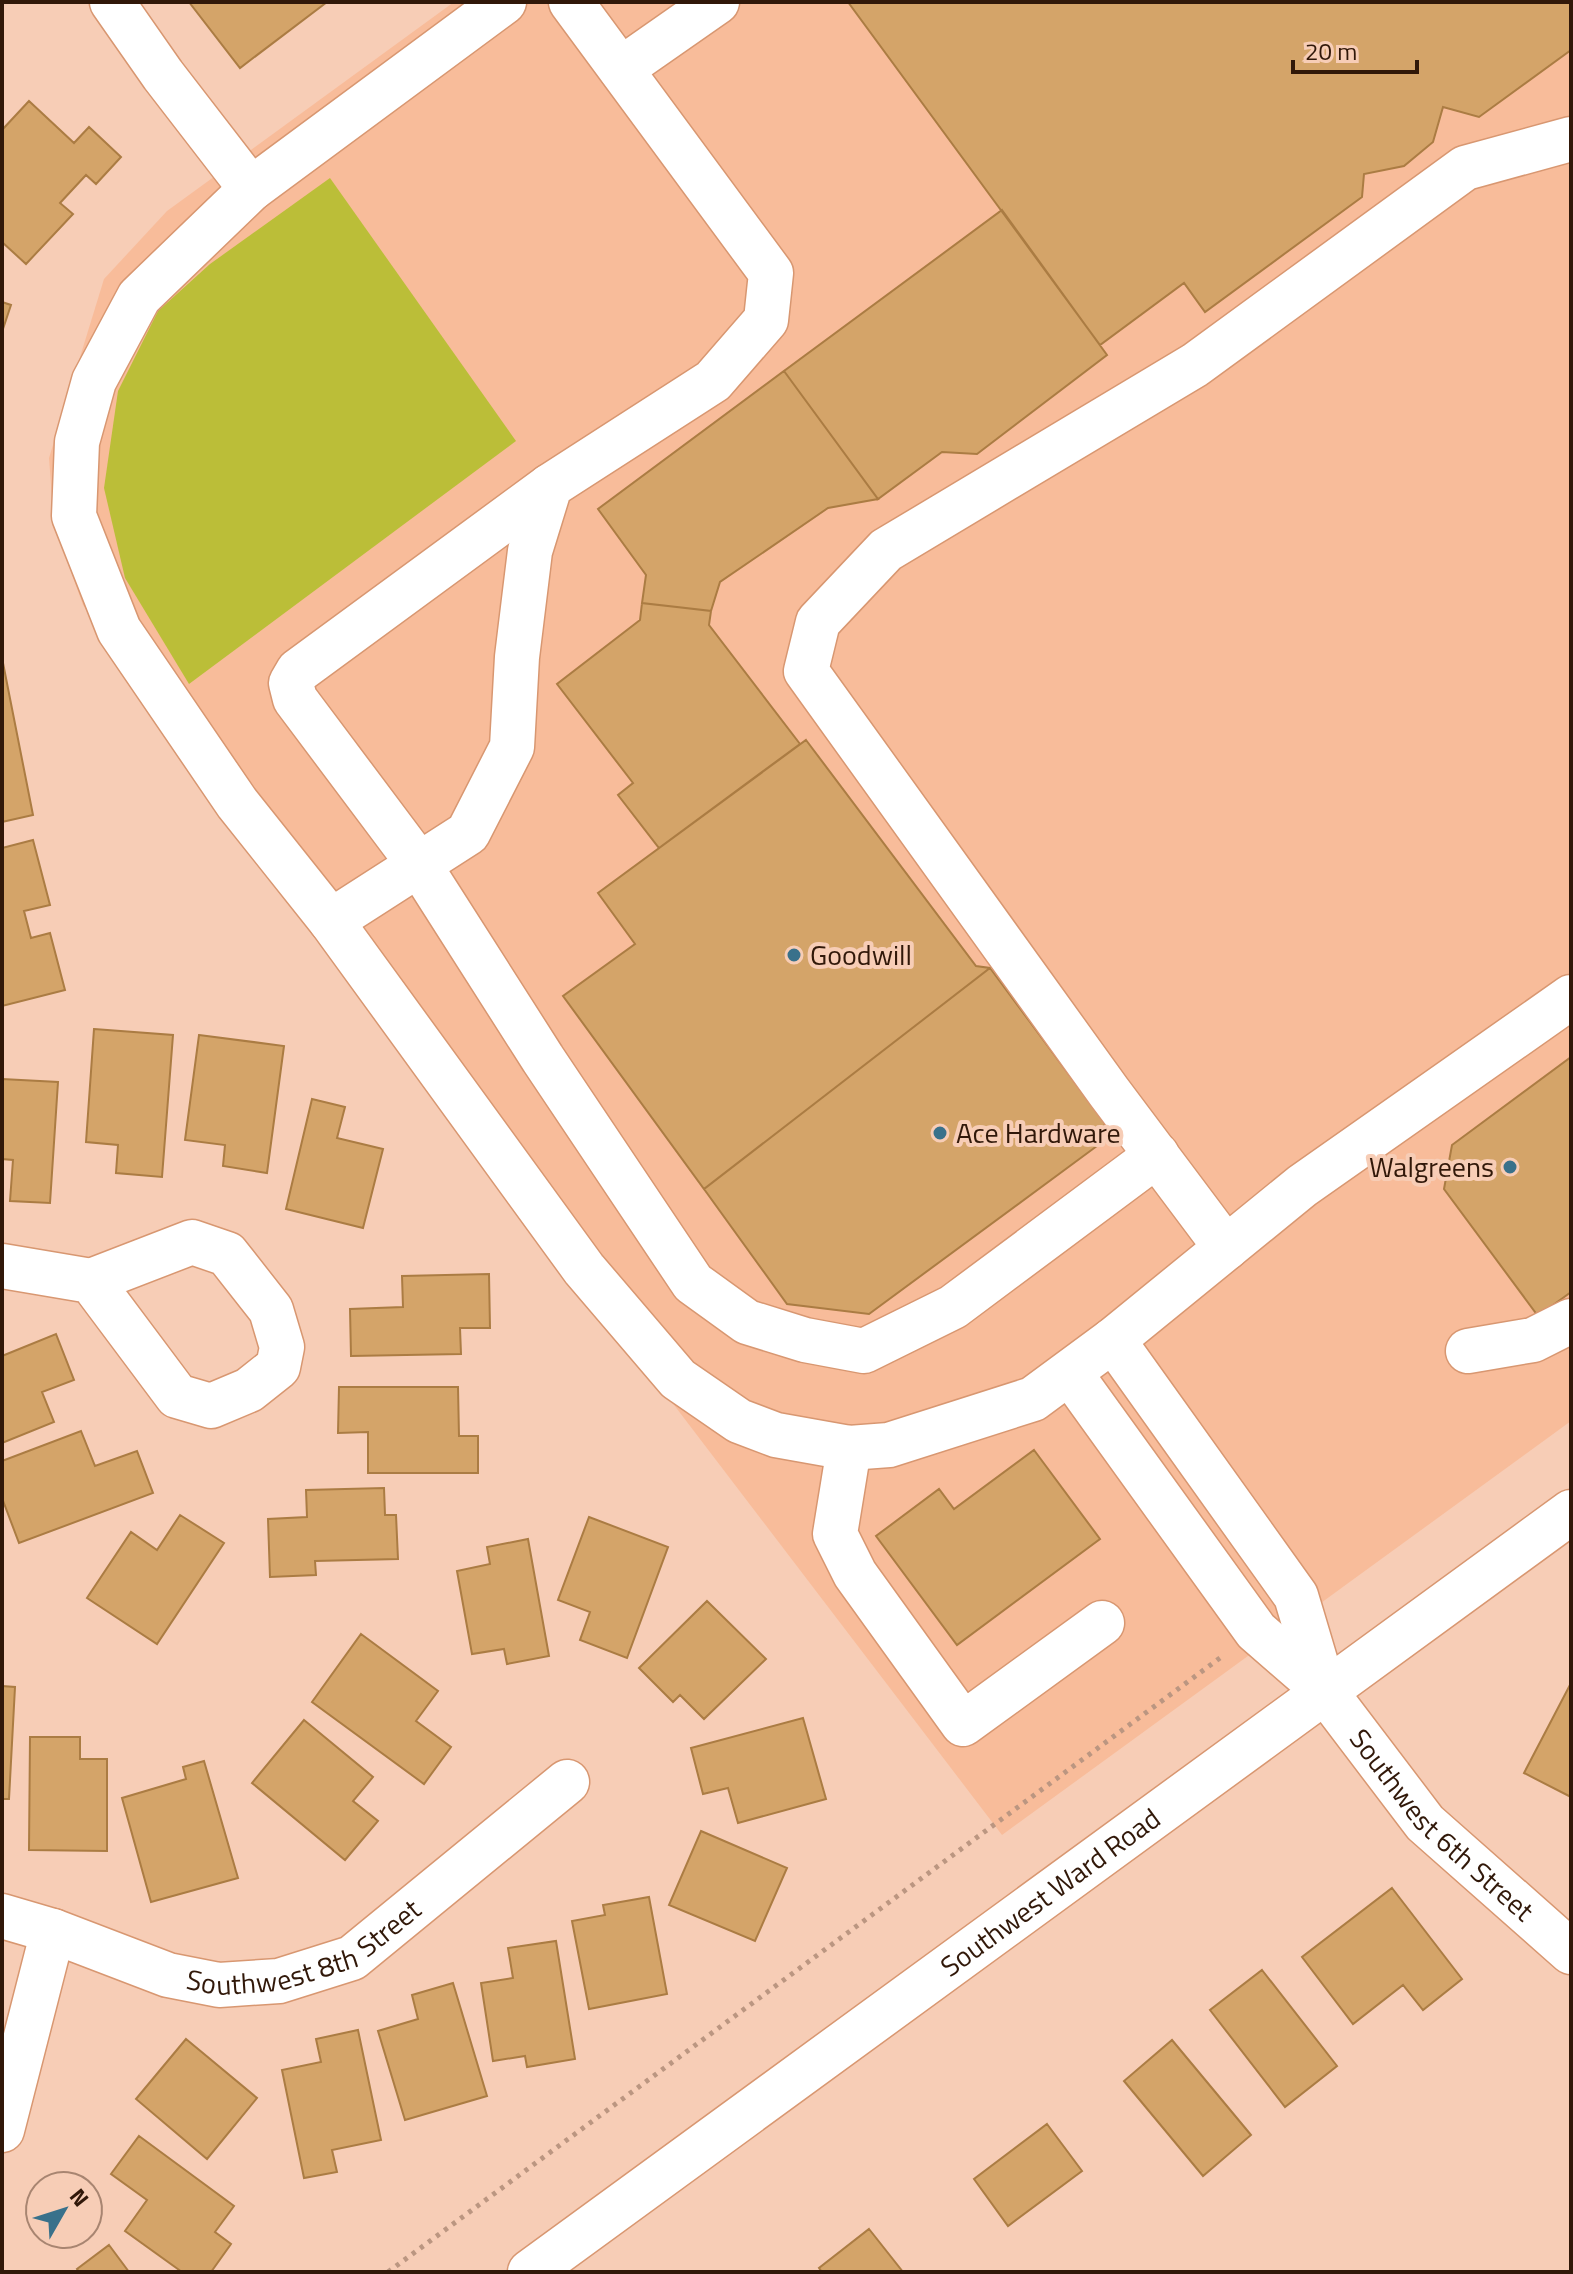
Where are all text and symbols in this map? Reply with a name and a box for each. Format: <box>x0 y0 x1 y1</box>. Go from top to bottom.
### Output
scale bar <box>1293 24 1417 74</box>
text: 20 m <box>1305 33 1357 69</box>
place label: Goodwill <box>810 933 912 976</box>
marker: Goodwill <box>785 946 803 964</box>
place label: Ace Hardware <box>956 1111 1121 1154</box>
marker: Ace Hardware <box>931 1124 949 1142</box>
place label: Walgreens <box>1369 1145 1494 1188</box>
marker: Walgreens <box>1501 1158 1519 1176</box>
street label: Southwest 6th Street <box>1340 1719 1544 1931</box>
street label: Southwest Ward Road <box>931 1797 1169 1987</box>
street label: Southwest 8th Street <box>183 1888 430 2006</box>
north arrow <box>24 2170 104 2250</box>
text: N <box>62 2181 98 2214</box>

